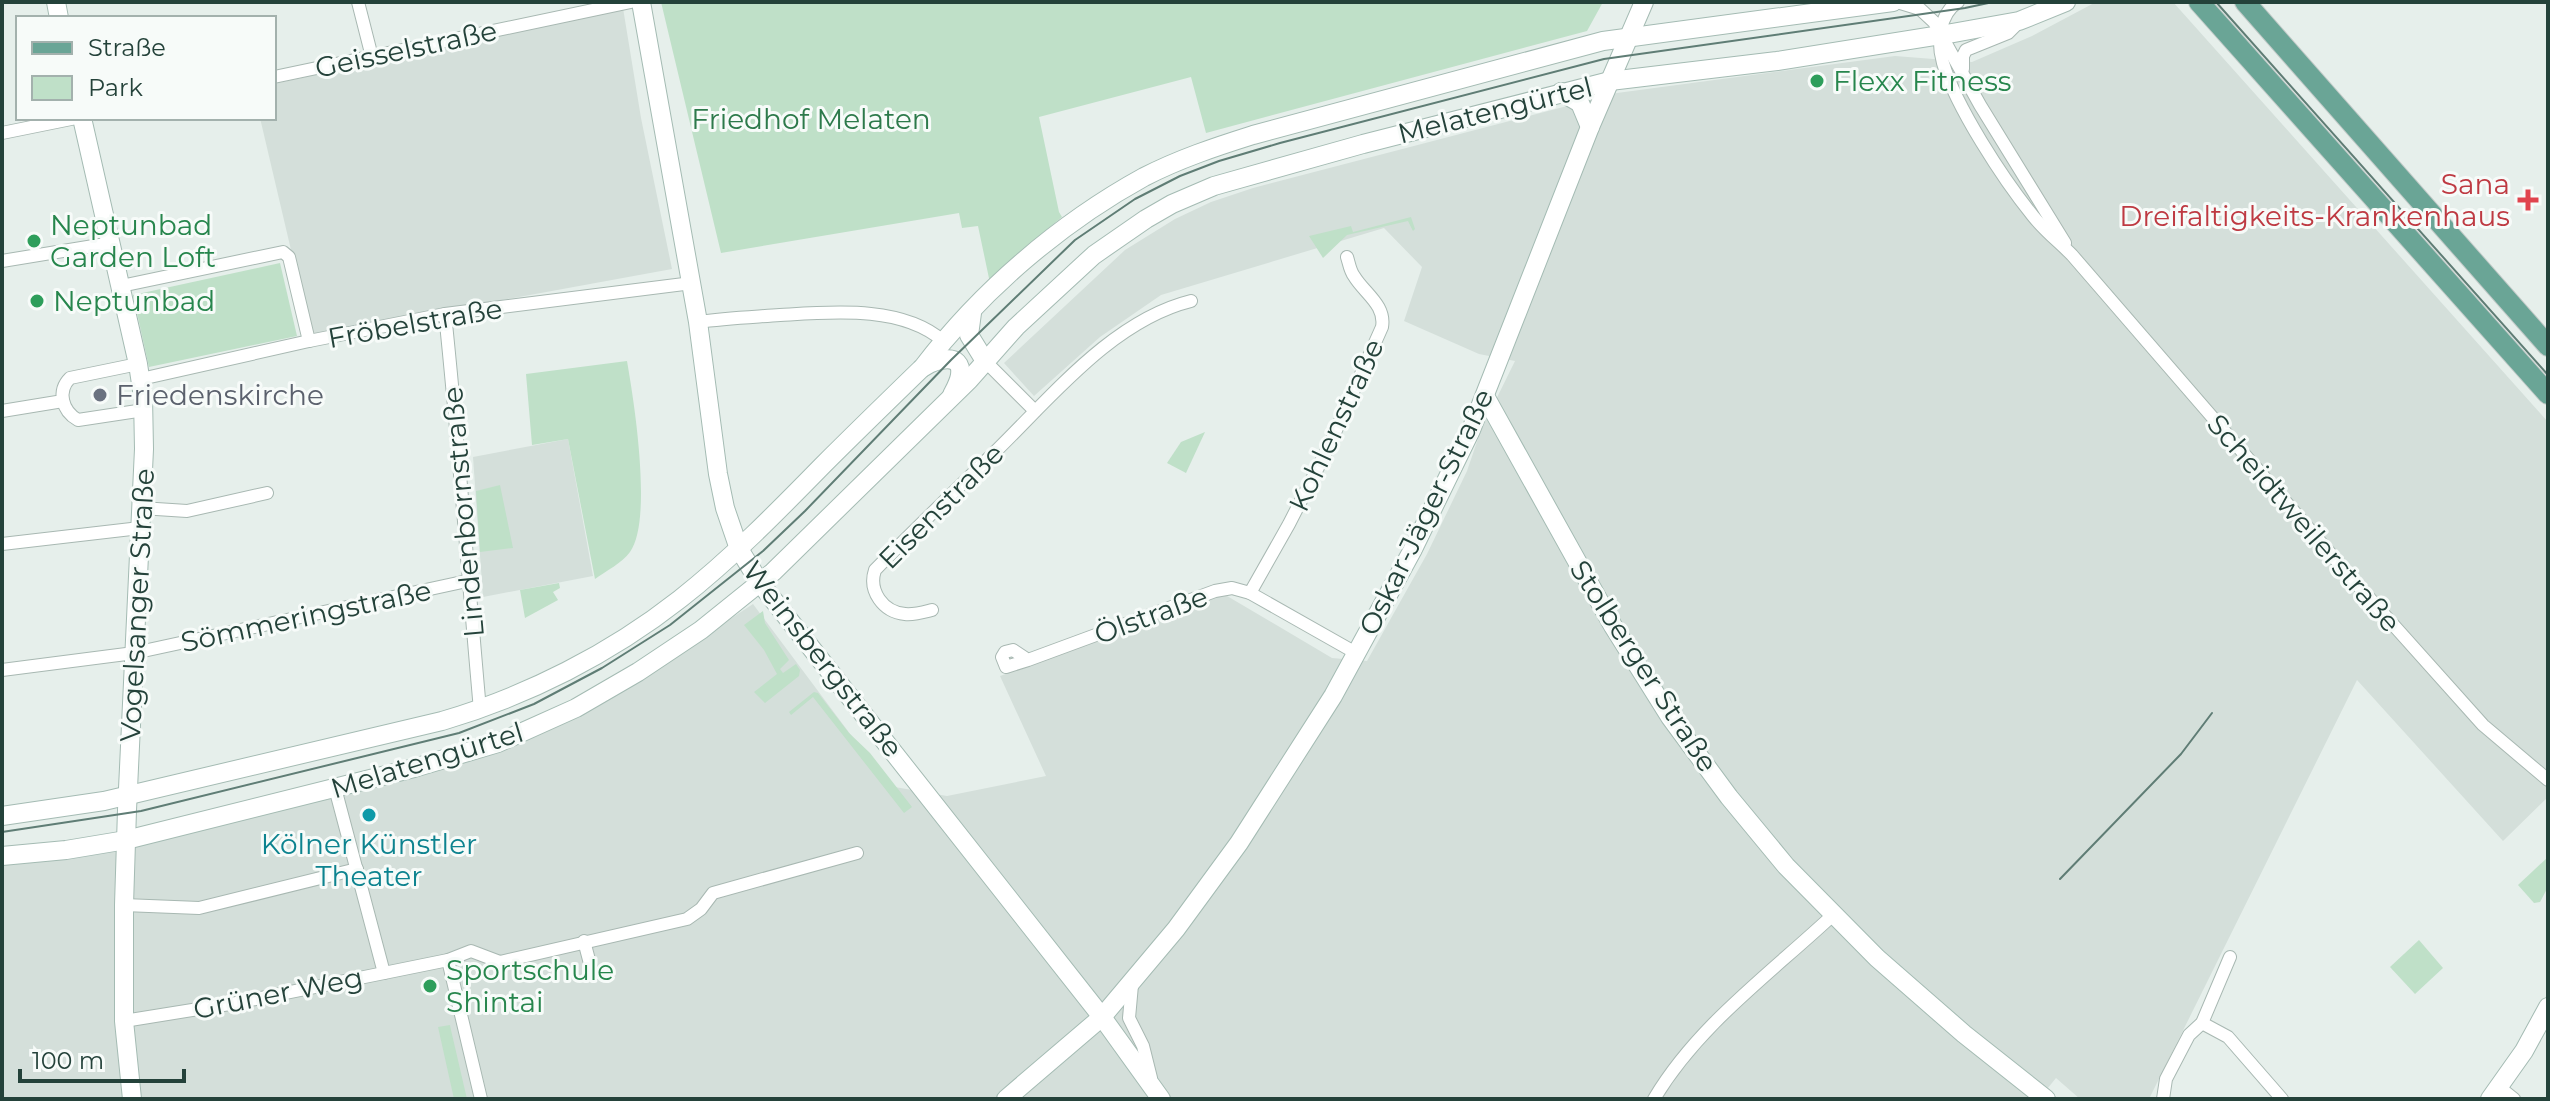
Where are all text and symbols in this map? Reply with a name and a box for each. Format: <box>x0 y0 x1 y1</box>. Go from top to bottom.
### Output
street label: Geisselstraße <box>312 13 500 85</box>
legend <box>16 16 276 120</box>
text: Straße <box>88 33 166 62</box>
place label: Flexx Fitness <box>1833 64 2012 98</box>
street label: Melatengürtel <box>1394 69 1596 151</box>
marker: Flexx Fitness <box>1808 72 1826 90</box>
text: Park <box>88 73 143 102</box>
park label: Friedhof Melaten <box>691 102 931 136</box>
place label: Sana Dreifaltigkeits-Krankenhaus <box>2119 167 2510 233</box>
marker: Sana Dreifaltigkeits-Krankenhaus <box>2517 189 2539 211</box>
place label: Neptunbad Garden Loft <box>50 208 216 274</box>
marker: Neptunbad Garden Loft <box>25 232 43 250</box>
place label: Neptunbad <box>53 284 215 318</box>
street label: Fröbelstraße <box>325 291 505 355</box>
marker: Neptunbad <box>28 292 46 310</box>
street label: Kohlenstraße <box>1281 333 1391 517</box>
place label: Friedenskirche <box>116 378 324 412</box>
street label: Oskar-Jäger-Straße <box>1352 383 1500 641</box>
street label: Lindenbornstraße <box>435 385 491 639</box>
marker: Friedenskirche <box>91 386 109 404</box>
street label: Scheidtweilerstraße <box>2200 407 2408 639</box>
street label: Eisenstraße <box>871 436 1011 576</box>
street label: Vogelsanger Straße <box>113 467 161 743</box>
street label: Weinsbergstraße <box>736 554 910 764</box>
street label: Stolberger Straße <box>1563 554 1725 778</box>
street label: Sömmeringstraße <box>178 573 434 659</box>
street label: Ölstraße <box>1090 579 1212 651</box>
street label: Melatengürtel <box>327 715 527 805</box>
marker: Kölner Künstler Theater <box>360 806 378 824</box>
place label: Kölner Künstler Theater <box>261 827 477 893</box>
place label: Sportschule Shintai <box>446 953 614 1019</box>
street label: Grüner Weg <box>190 960 366 1026</box>
marker: Sportschule Shintai <box>421 977 439 995</box>
scale bar <box>20 1033 184 1083</box>
text: 100 m <box>32 1046 104 1075</box>

